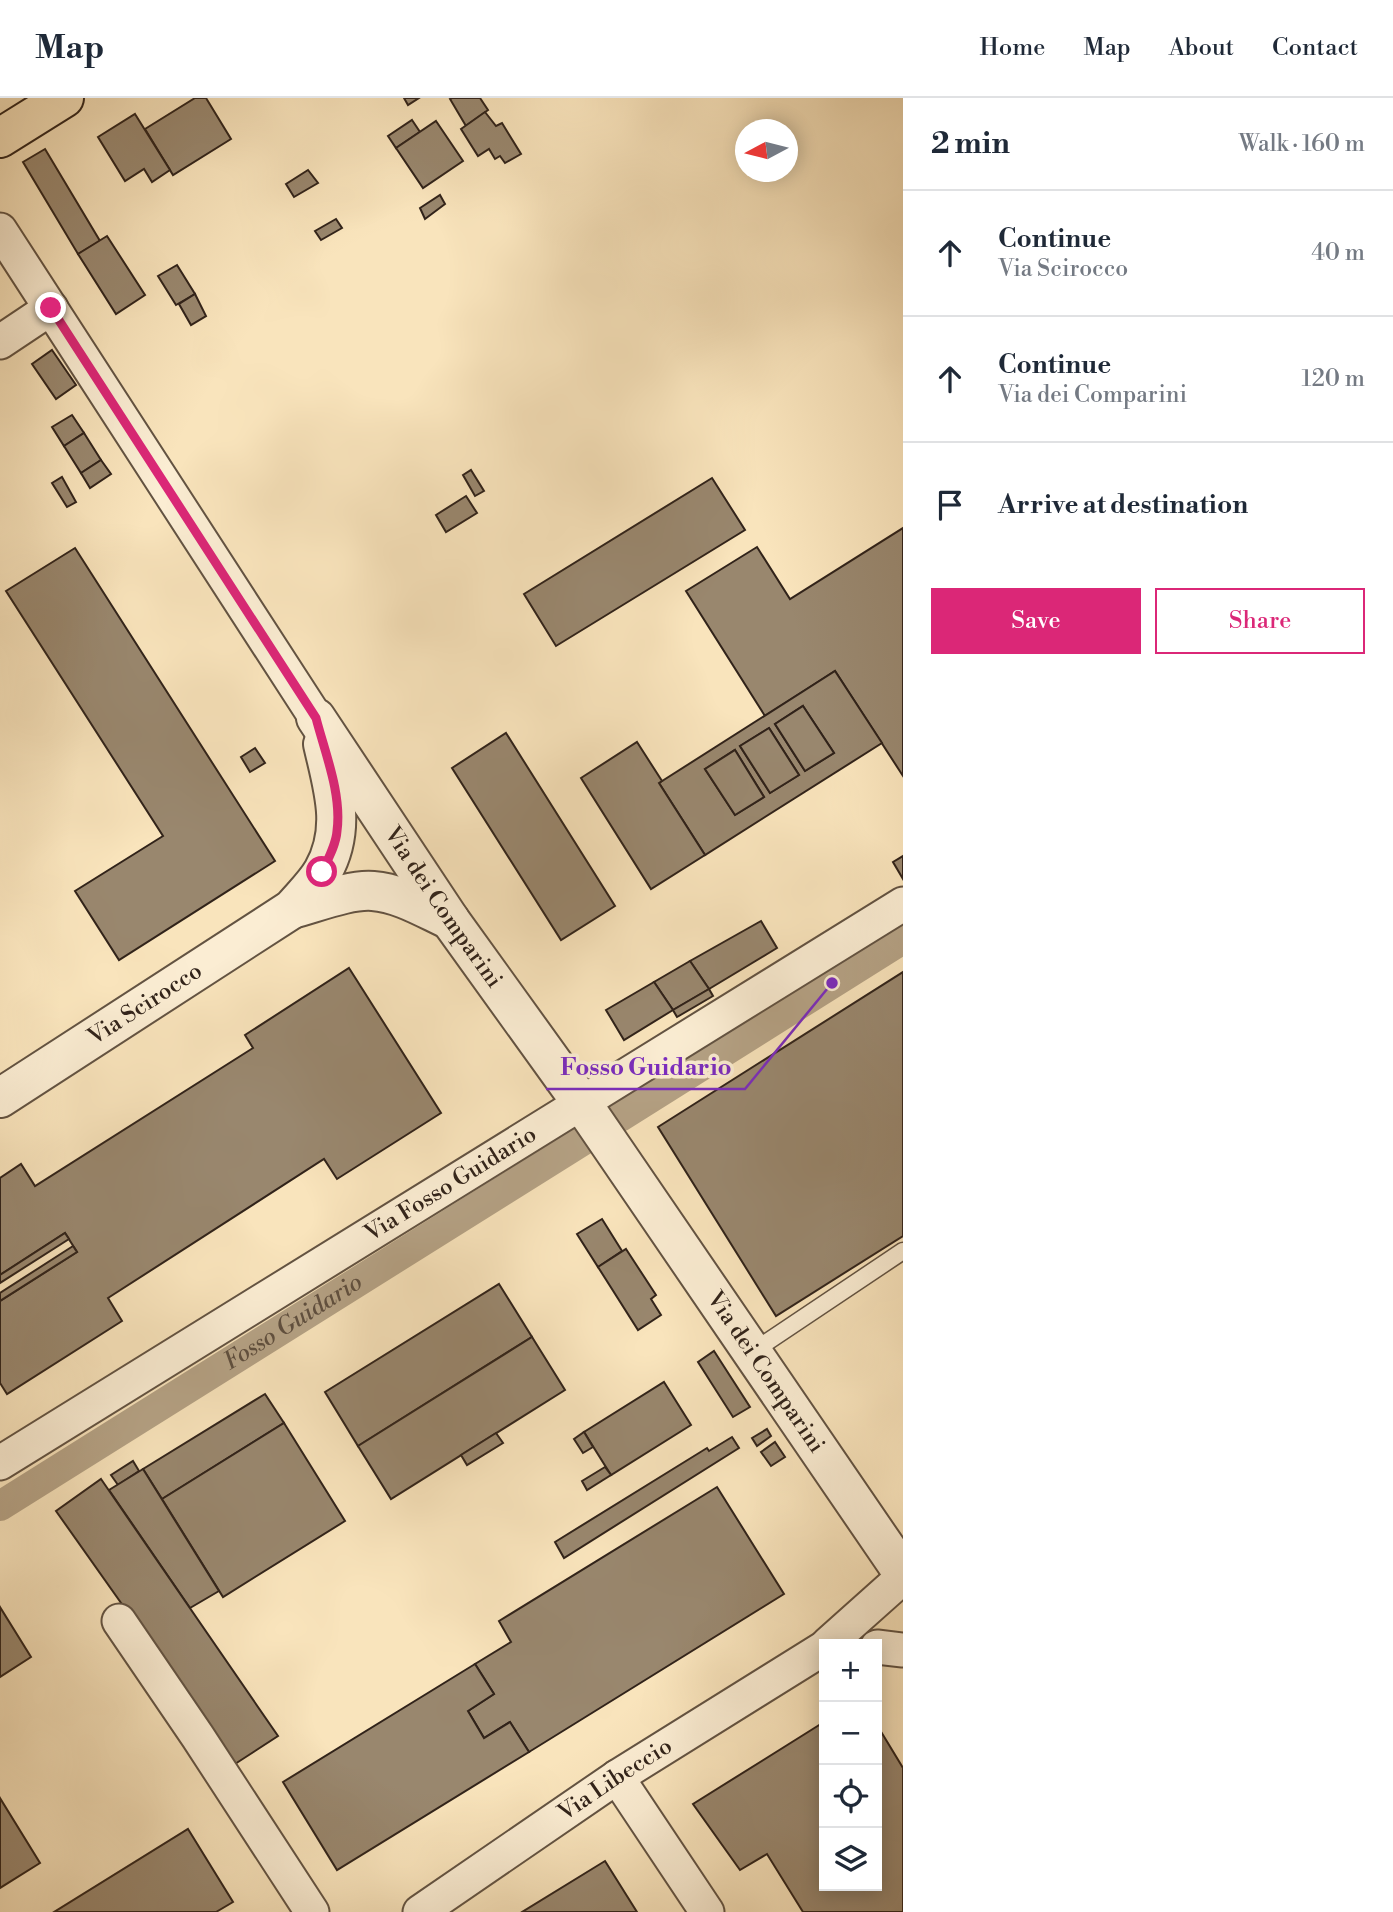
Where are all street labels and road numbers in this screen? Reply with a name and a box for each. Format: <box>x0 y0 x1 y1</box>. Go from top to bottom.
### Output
street label: Via dei Comparini <box>378 821 508 993</box>
street label: Via Scirocco <box>82 957 208 1052</box>
street label: Via Fosso Guidario <box>359 1120 542 1248</box>
street label: Via dei Comparini <box>700 1285 831 1458</box>
street label: Via Libeccio <box>552 1732 677 1828</box>

